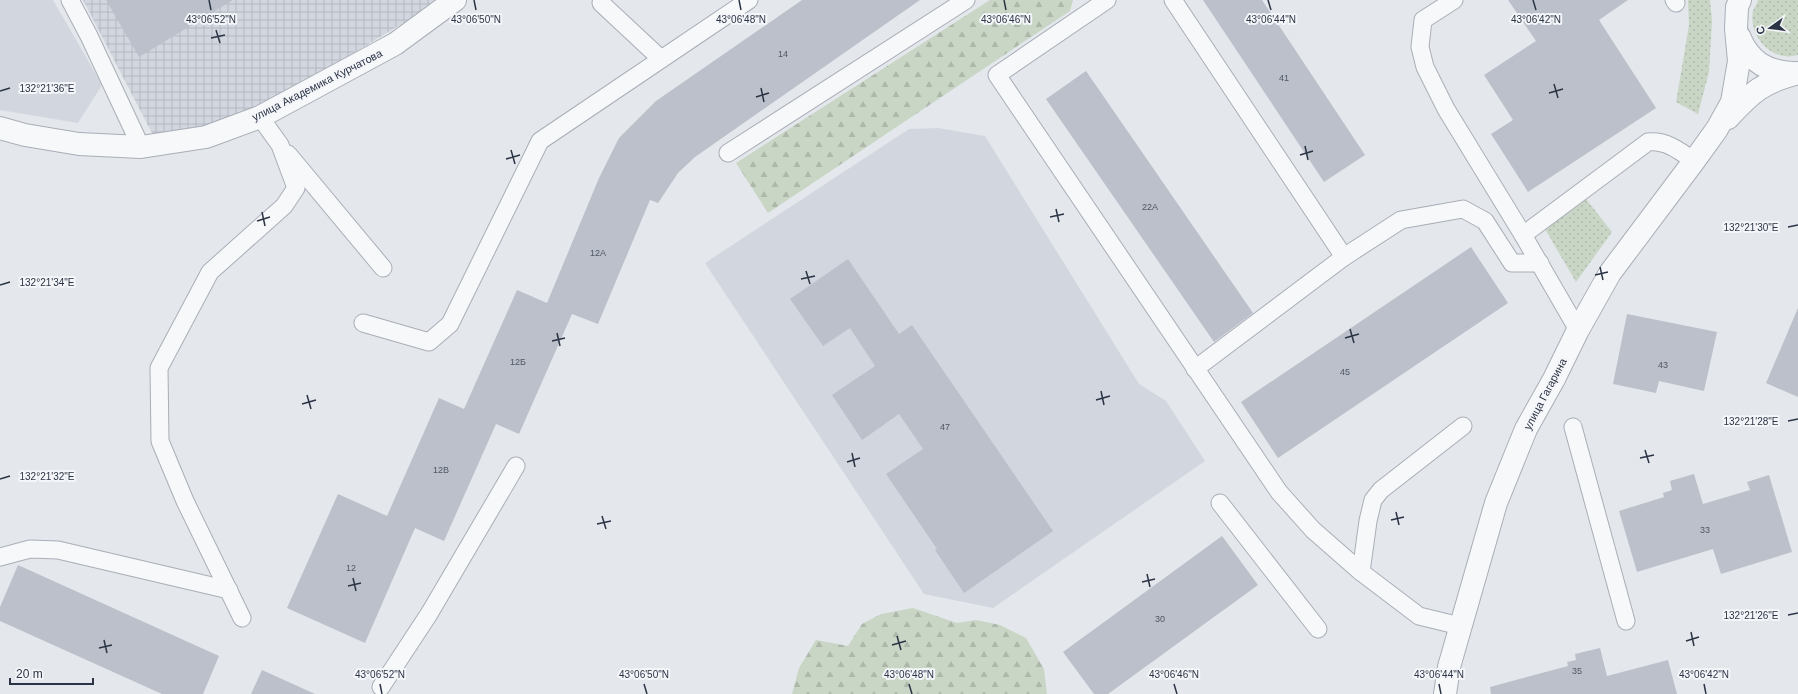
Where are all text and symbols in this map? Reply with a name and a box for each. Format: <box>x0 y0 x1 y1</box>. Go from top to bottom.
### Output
north arrow <box>1750 8 1790 48</box>
text: 43°06'52"N <box>186 14 236 25</box>
text: 43°06'50"N <box>451 14 501 25</box>
text: 43°06'48"N <box>716 14 766 25</box>
text: 43°06'46"N <box>981 14 1031 25</box>
text: 43°06'44"N <box>1246 14 1296 25</box>
text: 43°06'42"N <box>1511 14 1561 25</box>
text: С <box>1754 25 1767 36</box>
street label: улица Академика Курчатова <box>250 46 385 123</box>
house number: 14 <box>778 49 788 59</box>
house number: 41 <box>1279 73 1289 83</box>
text: 132°21'36"E <box>19 83 75 94</box>
house number: 22А <box>1142 202 1158 212</box>
text: 132°21'30"E <box>1723 222 1779 233</box>
house number: 12А <box>590 248 606 258</box>
text: 132°21'34"E <box>19 277 75 288</box>
street label: улица Гагарина <box>1521 355 1569 432</box>
house number: 12Б <box>510 357 526 367</box>
house number: 43 <box>1658 360 1668 370</box>
house number: 45 <box>1340 367 1350 377</box>
text: 132°21'28"E <box>1723 416 1779 427</box>
house number: 47 <box>940 422 950 432</box>
house number: 12В <box>433 465 449 475</box>
text: 132°21'32"E <box>19 471 75 482</box>
house number: 33 <box>1700 525 1710 535</box>
house number: 12 <box>346 563 356 573</box>
text: 132°21'26"E <box>1723 610 1779 621</box>
house number: 30 <box>1155 614 1165 624</box>
scale bar <box>10 660 93 686</box>
house number: 35 <box>1572 666 1582 676</box>
text: 20 m <box>16 667 43 681</box>
text: 43°06'52"N <box>355 669 405 680</box>
text: 43°06'50"N <box>619 669 669 680</box>
text: 43°06'48"N <box>884 669 934 680</box>
text: 43°06'46"N <box>1149 669 1199 680</box>
text: 43°06'44"N <box>1414 669 1464 680</box>
text: 43°06'42"N <box>1679 669 1729 680</box>

